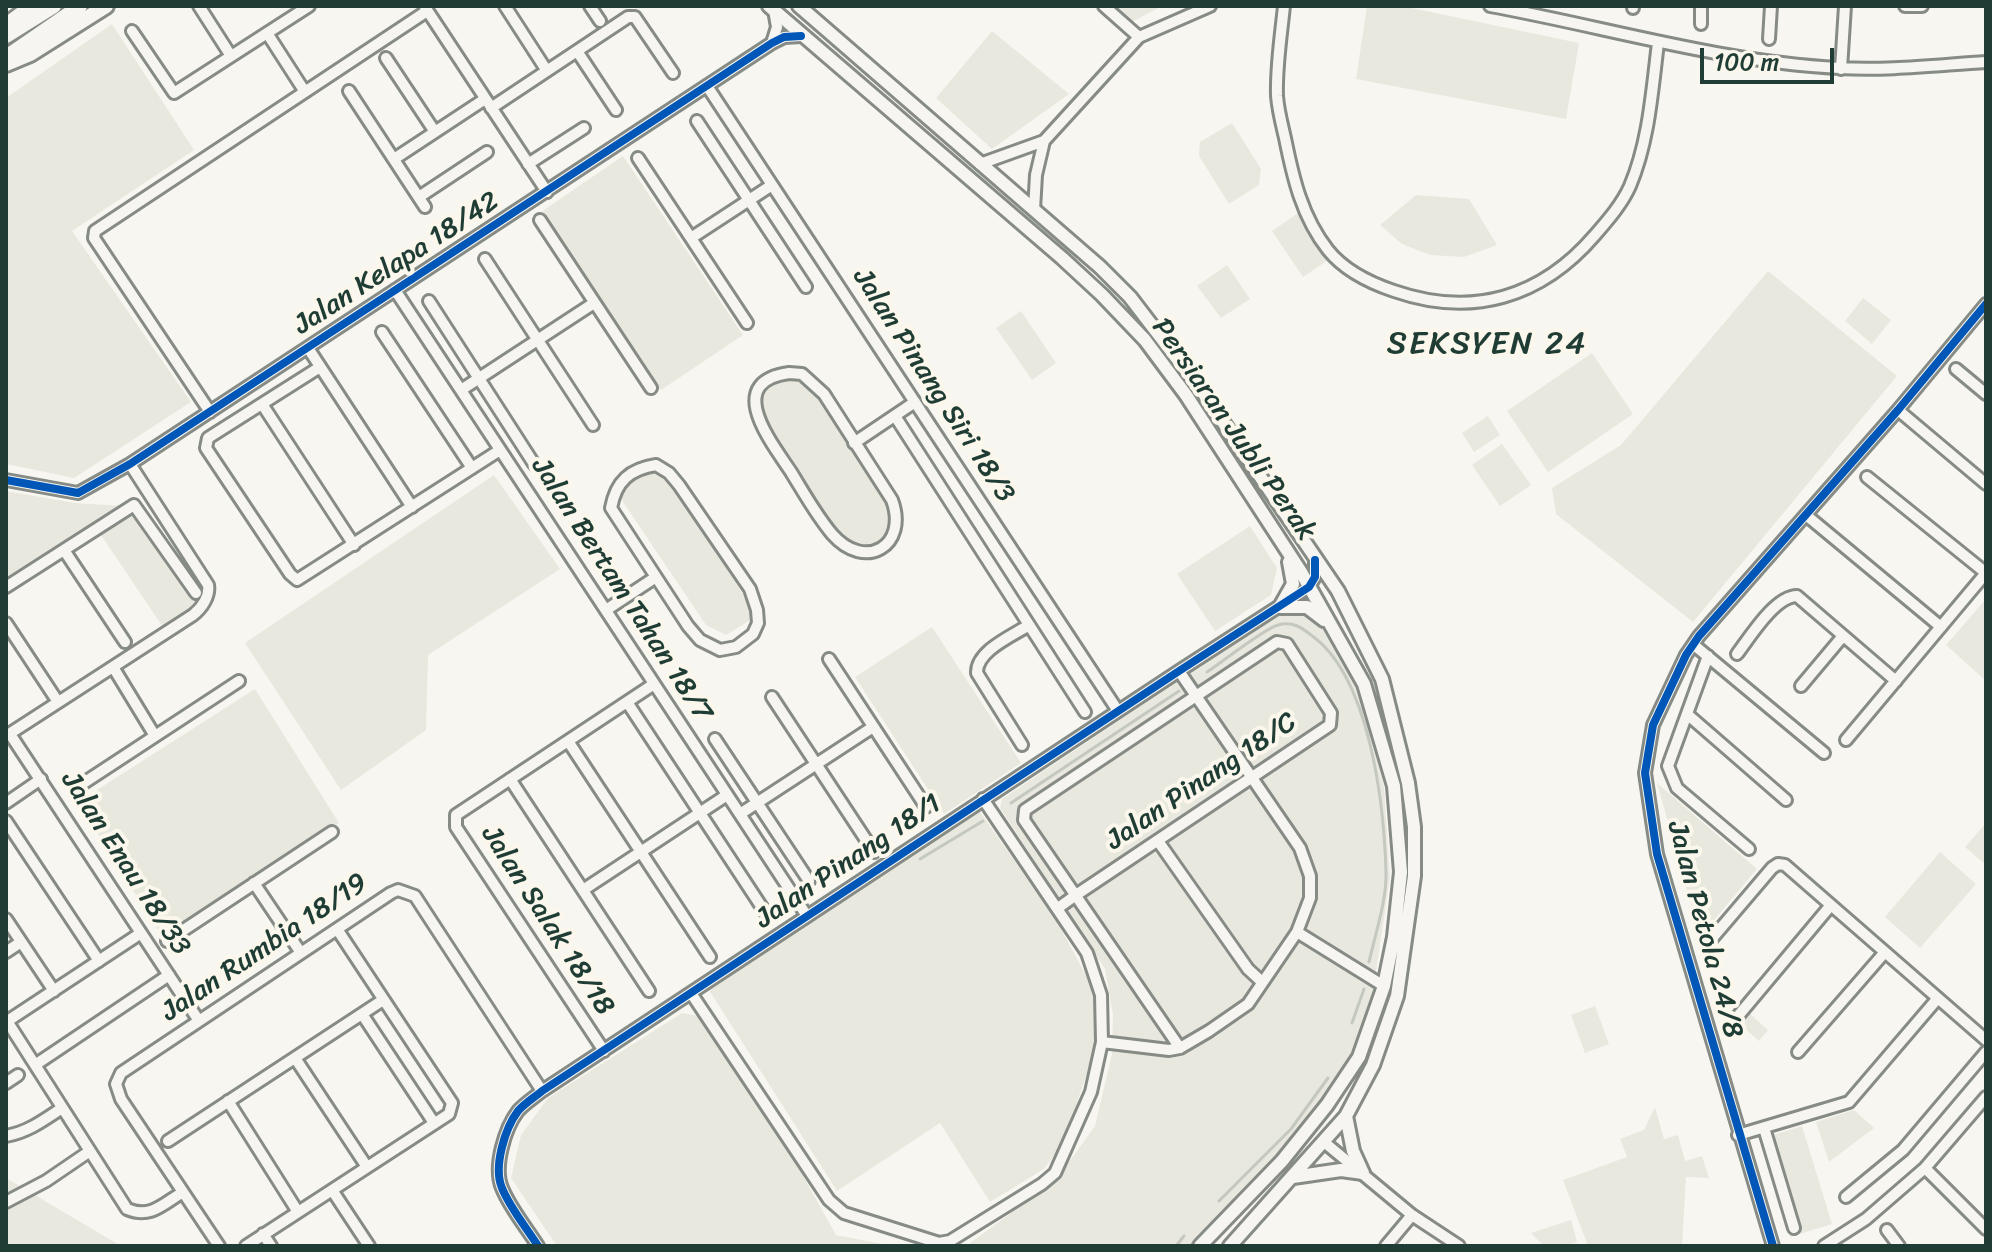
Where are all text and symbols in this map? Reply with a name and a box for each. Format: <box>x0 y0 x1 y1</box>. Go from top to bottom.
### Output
scale bar <box>1704 32 1838 82</box>
text: 100 m <box>1714 41 1779 83</box>
street label: Jalan Kelapa 18/42 <box>288 185 506 343</box>
street label: Jalan Pinang Siri 18/3 <box>845 263 1021 509</box>
street label: Persiaran Jubli Perak <box>1144 312 1322 548</box>
district label: SEKSYEN 24 <box>1387 326 1587 364</box>
street label: Jalan Bertam Tahan 18/7 <box>523 452 719 728</box>
street label: Jalan Pinang 18/C <box>1100 706 1304 858</box>
street label: Jalan Enau 18/33 <box>53 766 197 962</box>
street label: Jalan Pinang 18/1 <box>750 787 948 937</box>
street label: Jalan Petola 24/8 <box>1659 818 1749 1042</box>
street label: Jalan Salak 18/18 <box>473 820 621 1022</box>
street label: Jalan Rumbia 18/19 <box>156 867 374 1029</box>

